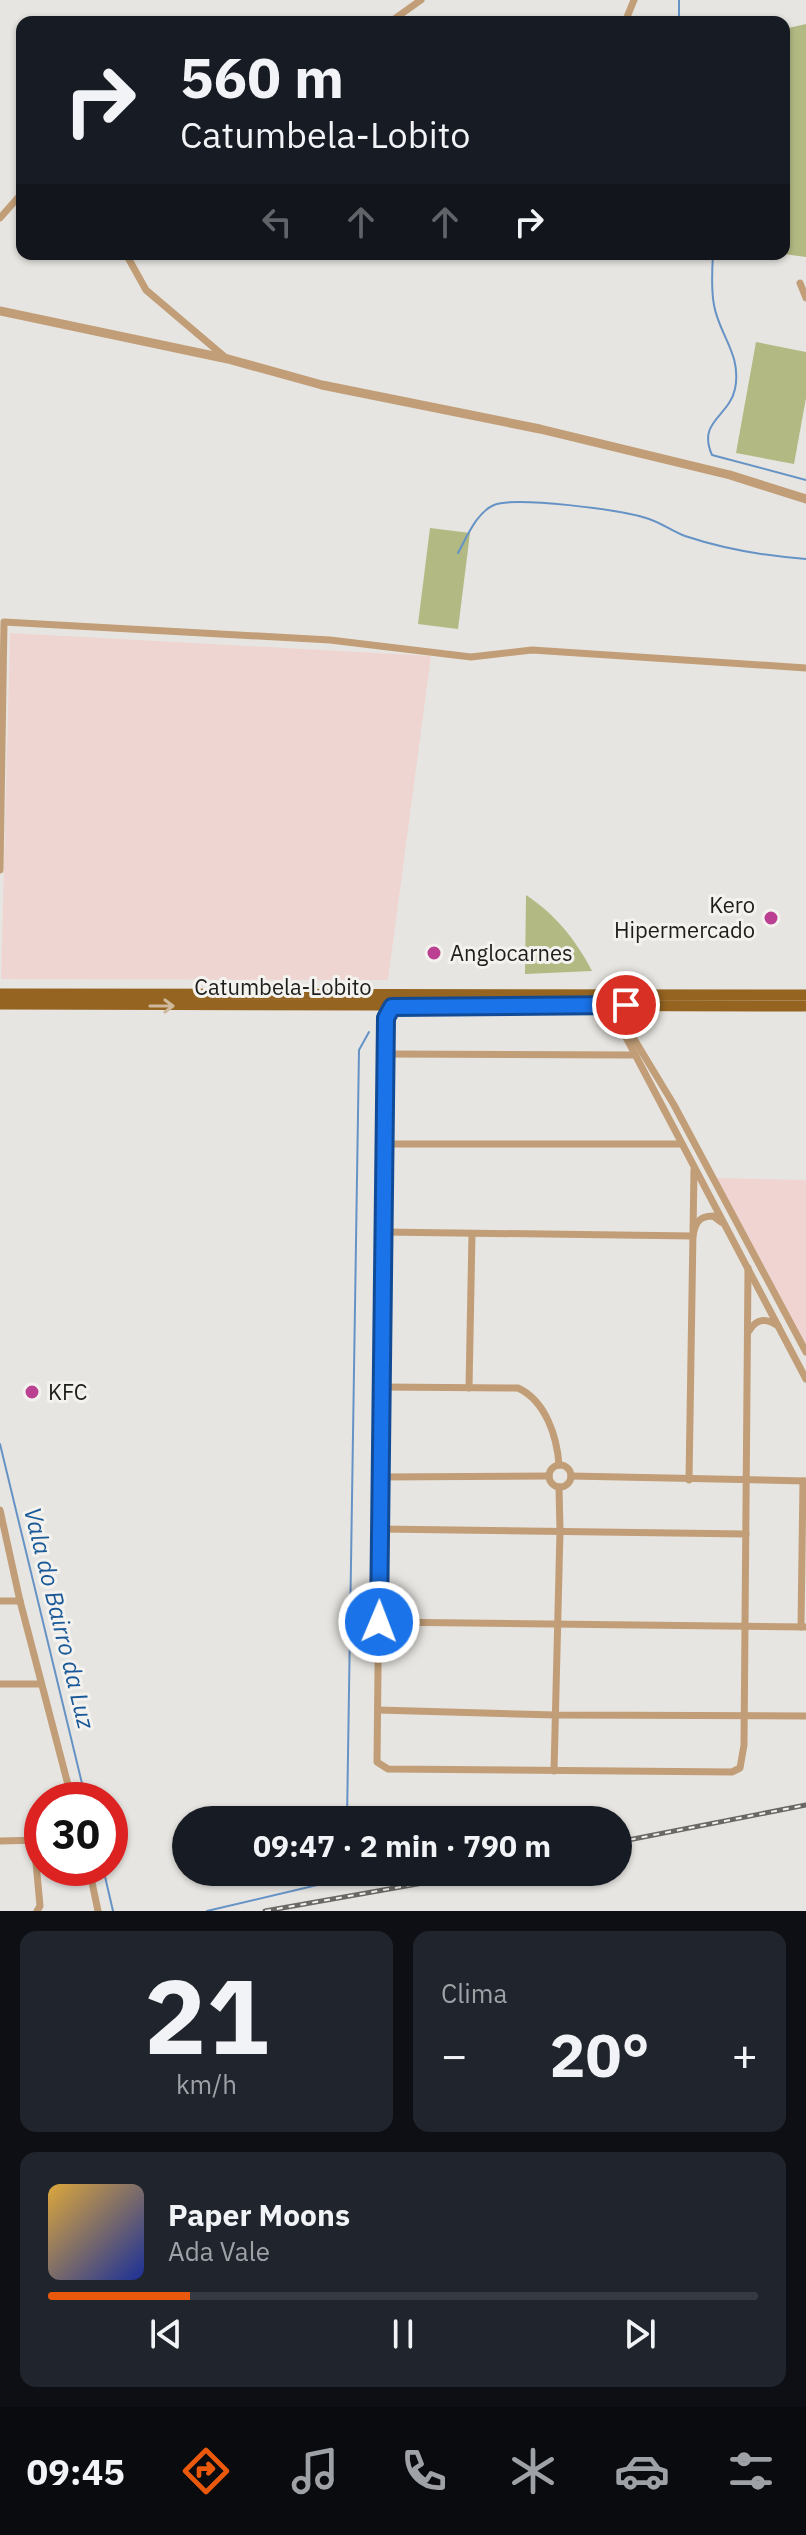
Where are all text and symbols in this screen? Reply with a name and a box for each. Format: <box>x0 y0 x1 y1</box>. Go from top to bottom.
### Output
text: 560 m <box>180 41 344 113</box>
icon: right <box>48 48 152 152</box>
text: Catumbela-Lobito <box>180 111 470 158</box>
icon: left <box>255 200 299 244</box>
icon: ahead <box>339 200 383 244</box>
icon: ahead <box>423 200 467 244</box>
icon: right <box>507 200 551 244</box>
place label: Kero Hipermercado <box>614 890 755 944</box>
marker: Kero Hipermercado <box>762 909 780 927</box>
place label: Anglocarnes <box>450 938 573 967</box>
marker: Anglocarnes <box>425 944 443 962</box>
pin <box>592 971 660 1039</box>
street label: Catumbela-Lobito <box>194 972 372 1001</box>
icon: arrive <box>604 983 648 1027</box>
one-way arrow <box>148 998 175 1014</box>
place label: KFC <box>48 1377 88 1406</box>
marker: KFC <box>23 1383 41 1401</box>
water label: Vala do Bairro da Luz <box>17 1504 103 1732</box>
position arrow <box>337 1580 421 1664</box>
speed limit sign: 30 <box>24 1782 128 1886</box>
text: 09:47 · 2 min · 790 m <box>253 1826 551 1865</box>
text: 21 <box>144 1947 269 2083</box>
text: Clima <box>441 1976 507 2010</box>
text: 20° <box>549 2015 650 2094</box>
text: − <box>441 2026 467 2083</box>
text: + <box>732 2026 758 2083</box>
text: km/h <box>176 2067 237 2101</box>
text: Paper Moons <box>168 2195 350 2234</box>
text: Ada Vale <box>168 2234 270 2268</box>
icon: previous <box>144 2312 188 2356</box>
icon: pause <box>381 2312 425 2356</box>
icon: next <box>618 2312 662 2356</box>
icon: directions <box>178 2443 234 2499</box>
icon: music <box>287 2443 343 2499</box>
icon: phone <box>396 2443 452 2499</box>
icon: climate <box>505 2443 561 2499</box>
icon: car <box>614 2443 670 2499</box>
icon: filters <box>723 2443 779 2499</box>
text: 09:45 <box>27 2448 125 2495</box>

